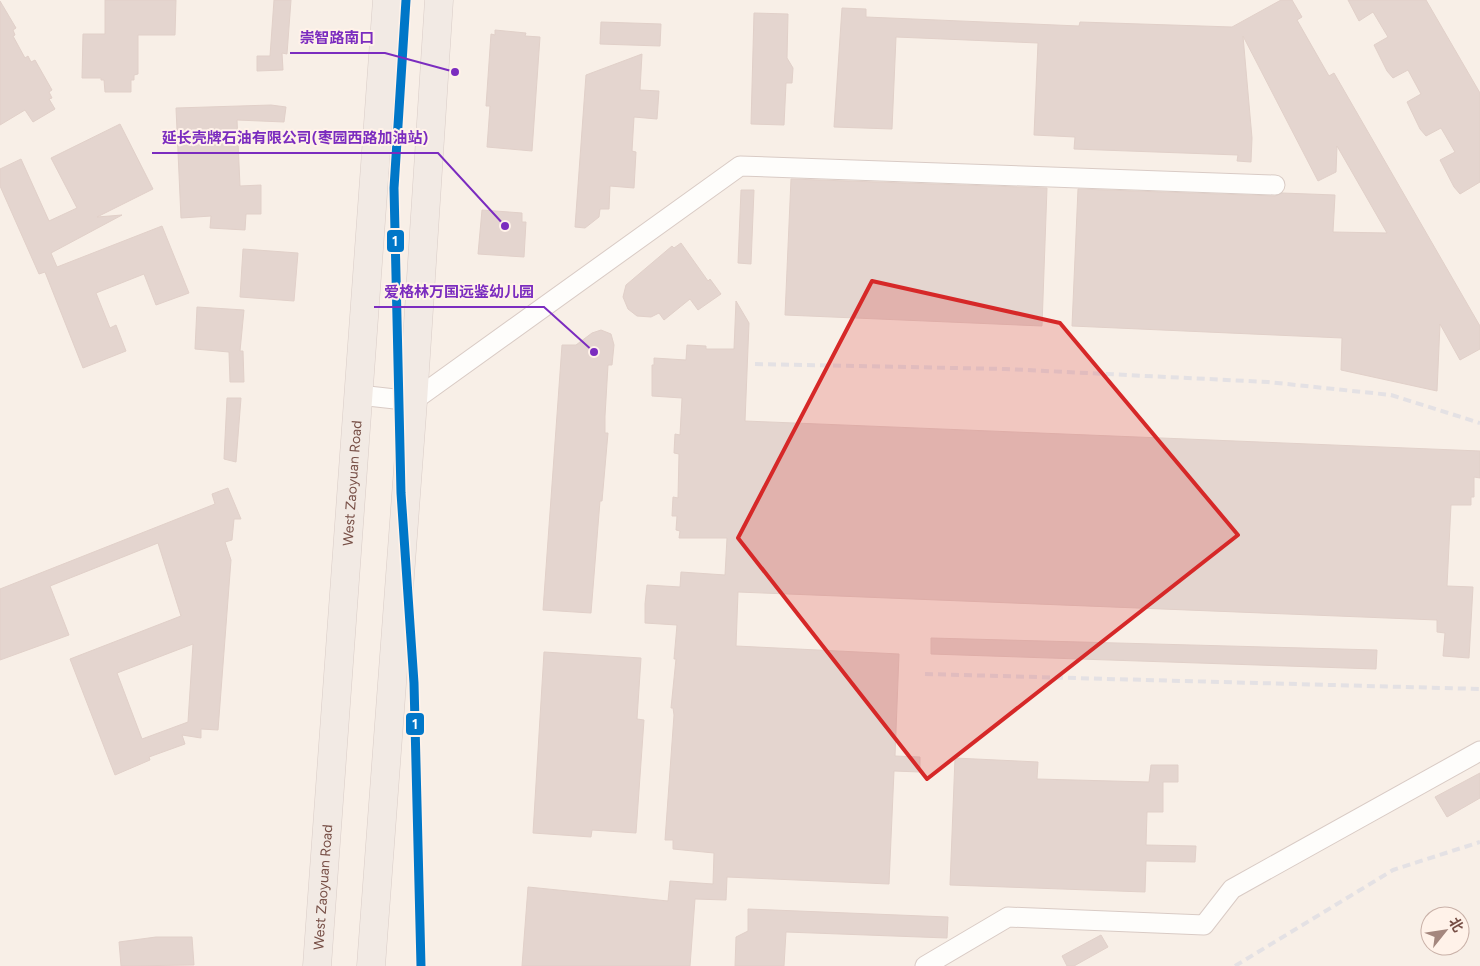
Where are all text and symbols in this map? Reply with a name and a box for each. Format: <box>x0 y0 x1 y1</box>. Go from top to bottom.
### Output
callout: 崇智路南口 <box>290 23 385 53</box>
text: 崇智路南口 <box>299 29 375 47</box>
callout: 延长壳牌石油有限公司(枣园西路加油站) <box>152 123 438 153</box>
text: 延长壳牌石油有限公司(枣园西路加油站) <box>162 129 428 147</box>
line badge: 1 <box>386 229 405 253</box>
text: 1 <box>392 233 398 250</box>
callout: 爱格林万国远鉴幼儿园 <box>374 277 544 307</box>
text: 爱格林万国远鉴幼儿园 <box>384 283 534 301</box>
street label: West Zaoyuan Road <box>339 420 365 547</box>
line badge: 1 <box>405 712 425 736</box>
text: 1 <box>412 716 418 733</box>
street label: West Zaoyuan Road <box>310 824 336 951</box>
north arrow <box>1420 906 1470 956</box>
text: 北 <box>1445 914 1467 935</box>

